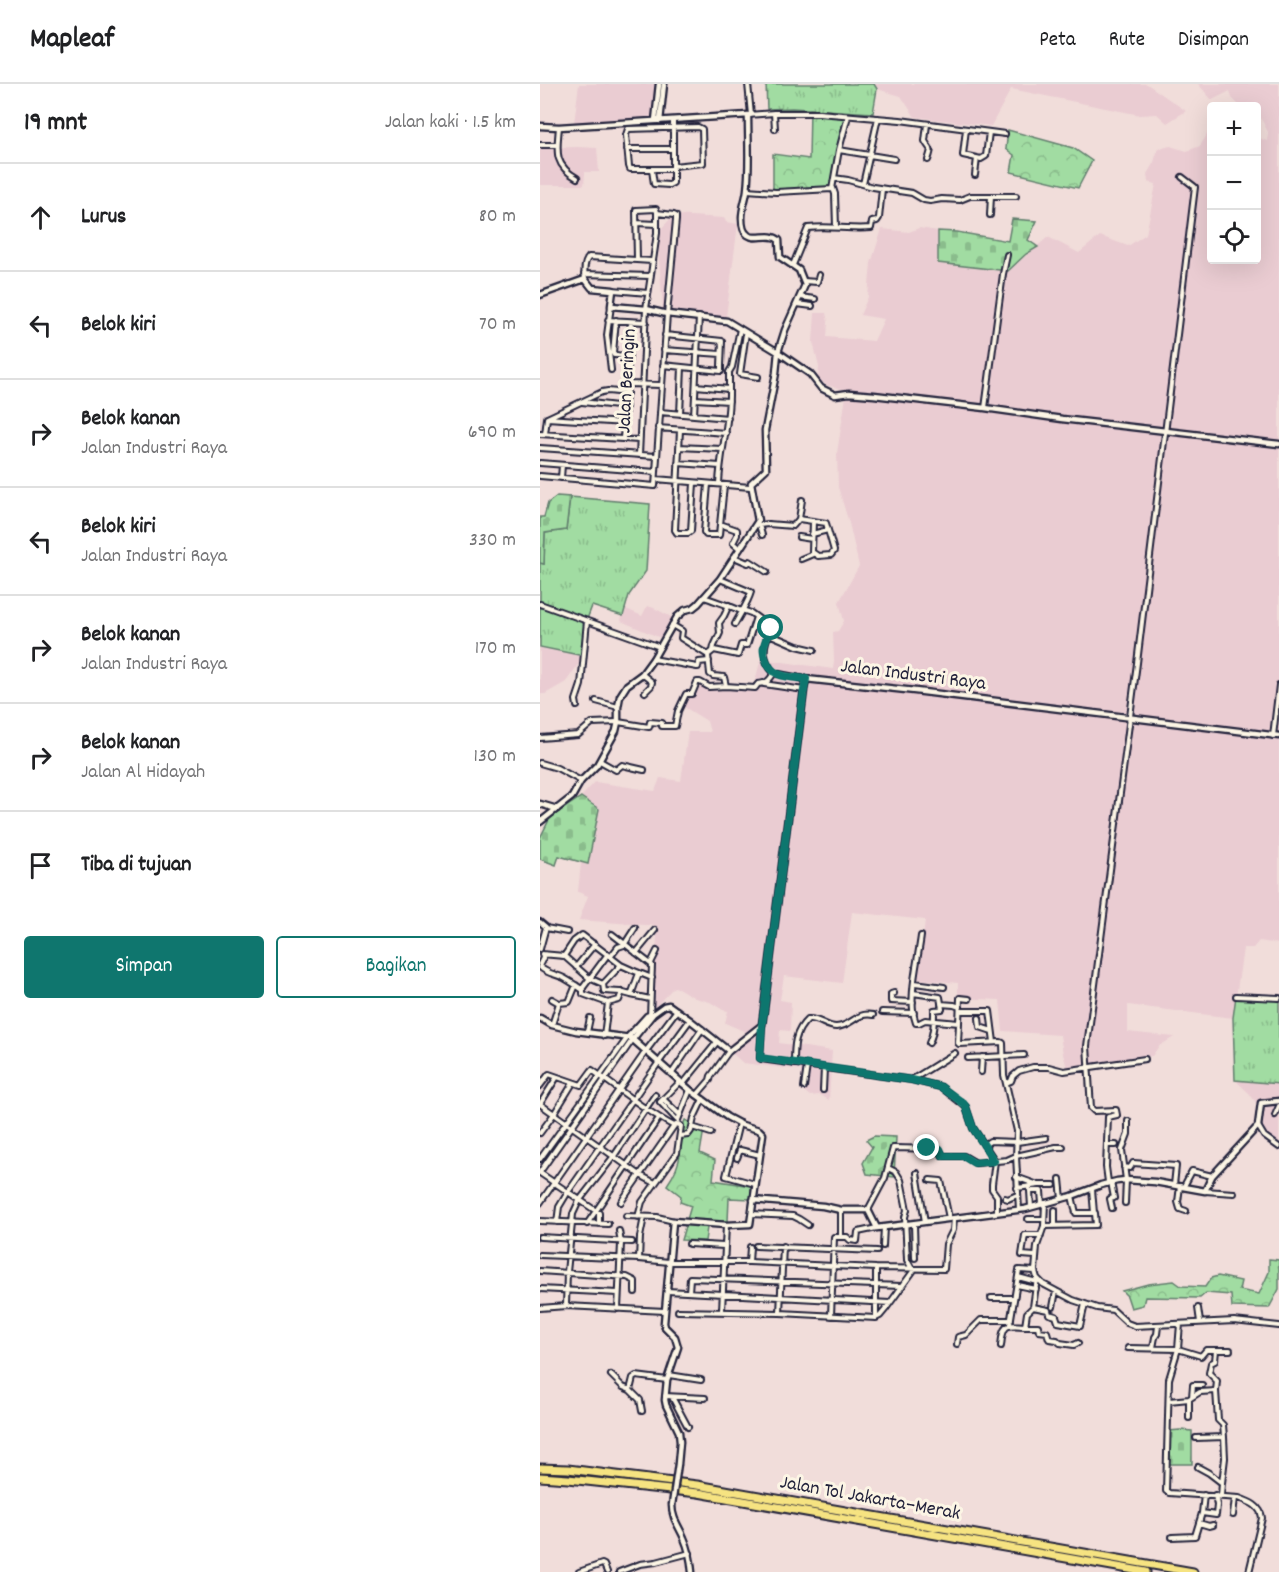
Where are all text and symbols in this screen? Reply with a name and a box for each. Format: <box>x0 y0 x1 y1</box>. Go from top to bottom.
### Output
text: Mapleaf <box>30 21 114 61</box>
text: Peta <box>1039 26 1076 56</box>
text: Rute <box>1109 26 1145 56</box>
text: Disimpan <box>1178 26 1249 56</box>
map controls <box>1207 102 1261 264</box>
button: + <box>1207 102 1261 156</box>
text: 19 mnt <box>24 105 87 142</box>
text: Jalan kaki · 1.5 km <box>385 109 516 137</box>
button: − <box>1207 156 1261 210</box>
icon: ahead <box>24 201 57 234</box>
text: Lurus <box>81 202 126 233</box>
text: 80 m <box>479 203 516 231</box>
button: locate <box>1207 210 1261 264</box>
icon: left <box>24 309 57 342</box>
text: Belok kiri <box>81 310 155 341</box>
text: 70 m <box>479 311 516 339</box>
street label: Jalan Beringin <box>611 328 645 434</box>
text: Belok kanan <box>81 404 180 435</box>
icon: right <box>24 417 57 450</box>
text: 690 m <box>468 419 516 447</box>
text: Jalan Industri Raya <box>81 435 227 463</box>
text: Belok kiri <box>81 512 155 543</box>
icon: left <box>24 525 57 558</box>
text: 330 m <box>469 527 516 555</box>
text: Jalan Industri Raya <box>81 543 227 571</box>
route start <box>757 614 783 640</box>
text: Belok kanan <box>81 620 180 651</box>
icon: right <box>24 633 57 666</box>
text: 170 m <box>475 635 516 663</box>
text: Jalan Industri Raya <box>81 651 227 679</box>
street label: Jalan Industri Raya <box>839 653 988 699</box>
text: Belok kanan <box>81 728 180 759</box>
icon: right <box>24 741 57 774</box>
text: 130 m <box>474 743 516 771</box>
text: Jalan Al Hidayah <box>81 759 205 787</box>
icon: arrive <box>24 849 57 882</box>
text: Tiba di tujuan <box>81 850 191 881</box>
button: Simpan <box>24 936 264 998</box>
button: Bagikan <box>276 936 516 998</box>
route end <box>913 1134 939 1160</box>
street label: Jalan Tol Jakarta–Merak <box>777 1469 963 1529</box>

